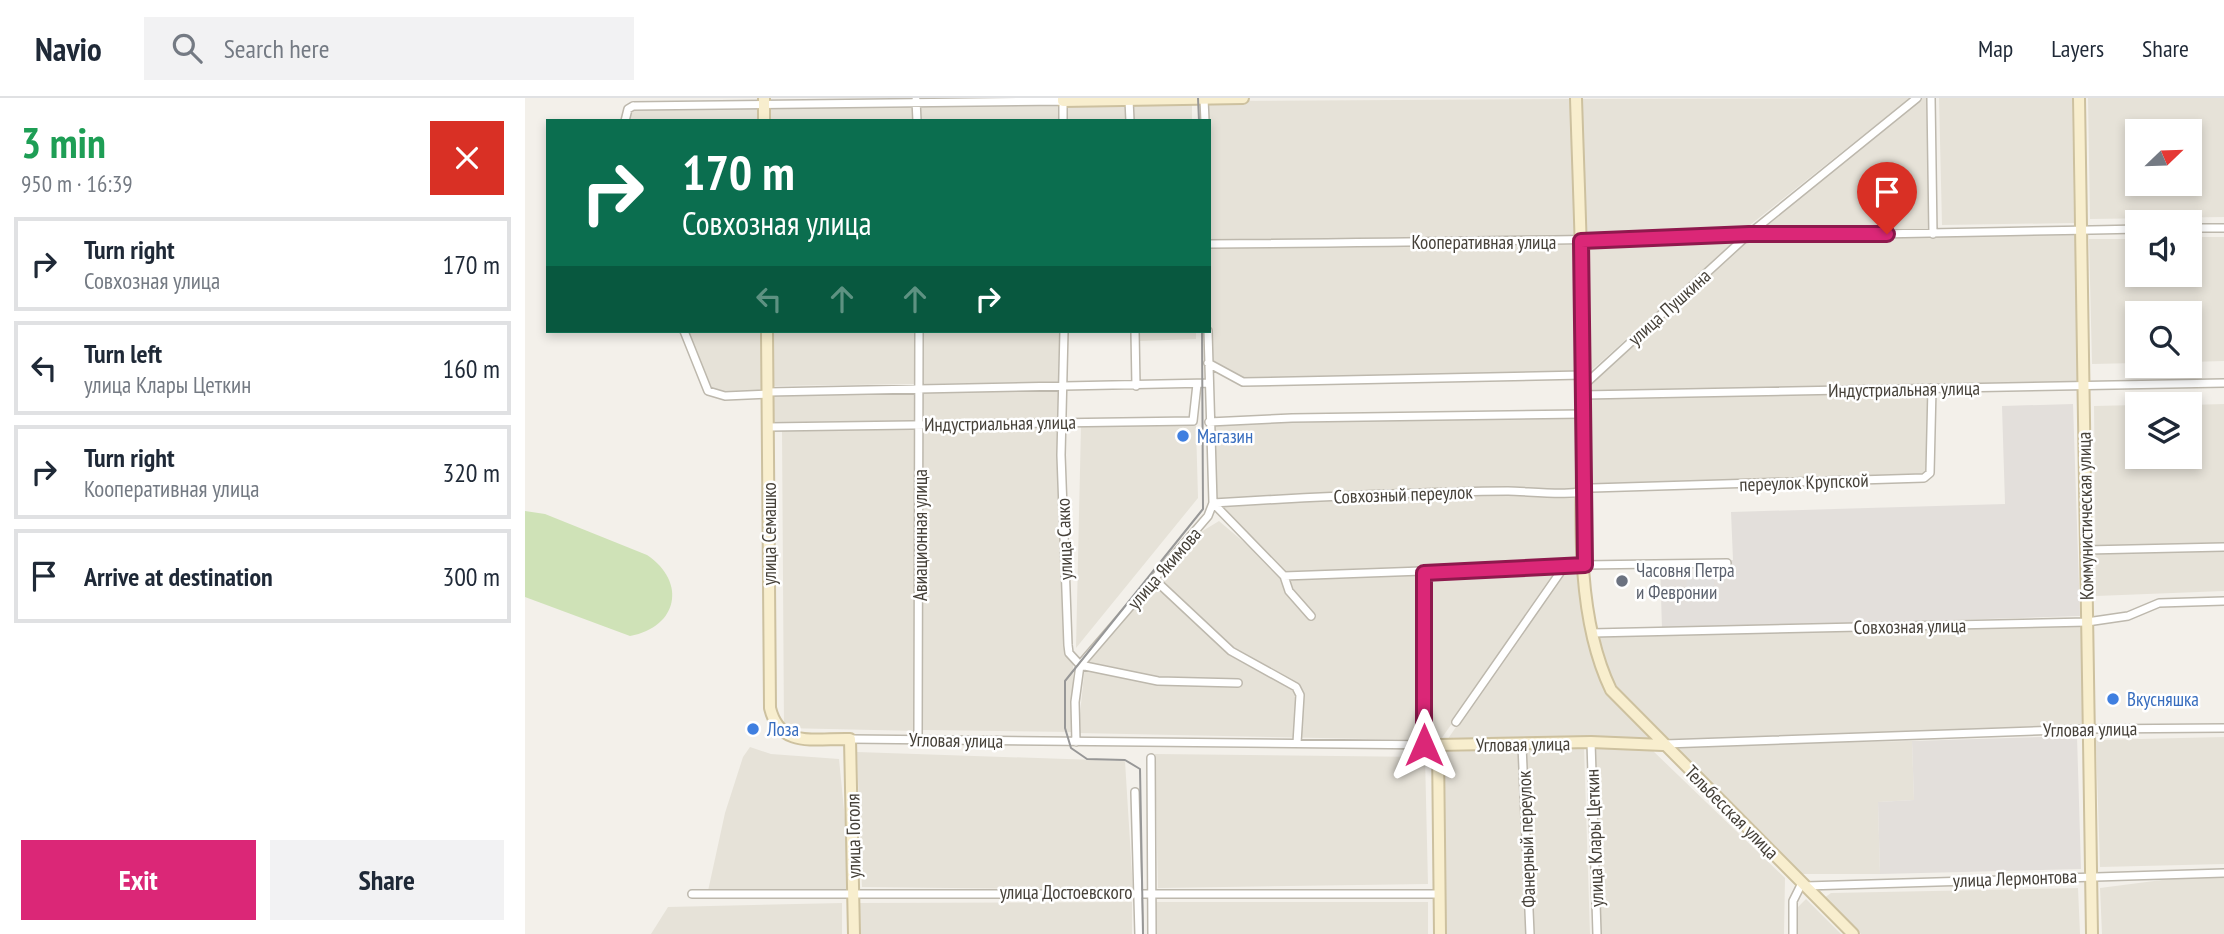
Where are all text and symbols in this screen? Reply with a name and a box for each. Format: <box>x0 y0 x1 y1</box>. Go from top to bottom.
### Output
search box <box>144 17 634 80</box>
text: Navio <box>35 27 102 70</box>
icon: search <box>168 29 206 67</box>
text: Search here <box>224 32 329 65</box>
text: Map <box>1978 33 2013 64</box>
text: Layers <box>2051 33 2104 64</box>
text: Share <box>2142 33 2189 64</box>
text: 3 min <box>21 115 106 170</box>
north arrow <box>2125 119 2201 196</box>
map controls <box>2125 119 2202 469</box>
button: close <box>430 121 504 195</box>
text: 170 m <box>682 140 795 204</box>
icon: right <box>567 147 658 238</box>
pin <box>1857 162 1917 234</box>
text: 950 m · 16:39 <box>21 169 133 198</box>
icon: arrive <box>1868 173 1906 211</box>
text: Совхозная улица <box>682 202 872 244</box>
button: sound <box>2125 210 2202 287</box>
street label: Кооперативная улица <box>1412 230 1556 254</box>
text: Turn right <box>84 233 175 266</box>
icon: right <box>25 245 63 283</box>
text: 170 m <box>442 248 500 281</box>
street label: улица Пушкина <box>1623 264 1715 350</box>
text: Совхозная улица <box>84 266 220 295</box>
icon: left <box>750 280 788 318</box>
icon: ahead <box>823 280 861 318</box>
icon: ahead <box>896 280 934 318</box>
icon: right <box>969 280 1007 318</box>
button: search <box>2125 301 2202 378</box>
text: Turn left <box>84 337 162 370</box>
icon: left <box>25 349 63 387</box>
text: 160 m <box>442 352 500 385</box>
text: улица Клары Цеткин <box>84 370 251 399</box>
street label: Индустриальная улица <box>1828 376 1980 402</box>
button: layers <box>2125 392 2202 469</box>
street label: Индустриальная улица <box>924 410 1076 436</box>
place label: Магазин <box>1197 424 1253 448</box>
marker: Магазин <box>1175 428 1191 444</box>
street label: Коммунистическая улица <box>2072 432 2098 600</box>
text: Turn right <box>84 441 175 474</box>
icon: right <box>25 453 63 491</box>
text: 320 m <box>442 456 500 489</box>
street label: переулок Крупской <box>1739 468 1869 496</box>
street label: Авиационная улица <box>908 469 932 601</box>
text: Кооперативная улица <box>84 474 259 503</box>
street label: Совхозный переулок <box>1333 480 1474 508</box>
street label: улица Семашко <box>757 482 781 586</box>
street label: улица Сакко <box>1051 498 1077 580</box>
street label: улица Якимова <box>1122 522 1206 614</box>
icon: arrive <box>25 557 63 595</box>
place label: Часовня Петра и Февронии <box>1636 558 1735 604</box>
text: Arrive at destination <box>84 560 273 593</box>
text: 300 m <box>442 560 500 593</box>
marker: Часовня Петра и Февронии <box>1614 573 1630 589</box>
street label: Совхозная улица <box>1854 613 1966 639</box>
place label: Вкусняшка <box>2127 687 2199 711</box>
marker: Вкусняшка <box>2105 691 2121 707</box>
position arrow <box>1387 708 1461 782</box>
street label: Угловая улица <box>2043 716 2137 742</box>
place label: Лоза <box>766 717 799 741</box>
marker: Лоза <box>745 721 761 737</box>
street label: Угловая улица <box>909 727 1003 753</box>
street label: Угловая улица <box>1476 731 1570 757</box>
street label: Тельбесская улица <box>1680 760 1784 864</box>
street label: улица Клары Цеткин <box>1580 769 1608 907</box>
street label: Фанерный переулок <box>1512 770 1540 908</box>
street label: улица Гоголя <box>840 793 866 879</box>
button: Exit <box>21 840 256 920</box>
button: Share <box>270 840 504 920</box>
street label: улица Лермонтова <box>1952 864 2078 892</box>
street label: улица Достоевского <box>1000 880 1132 904</box>

